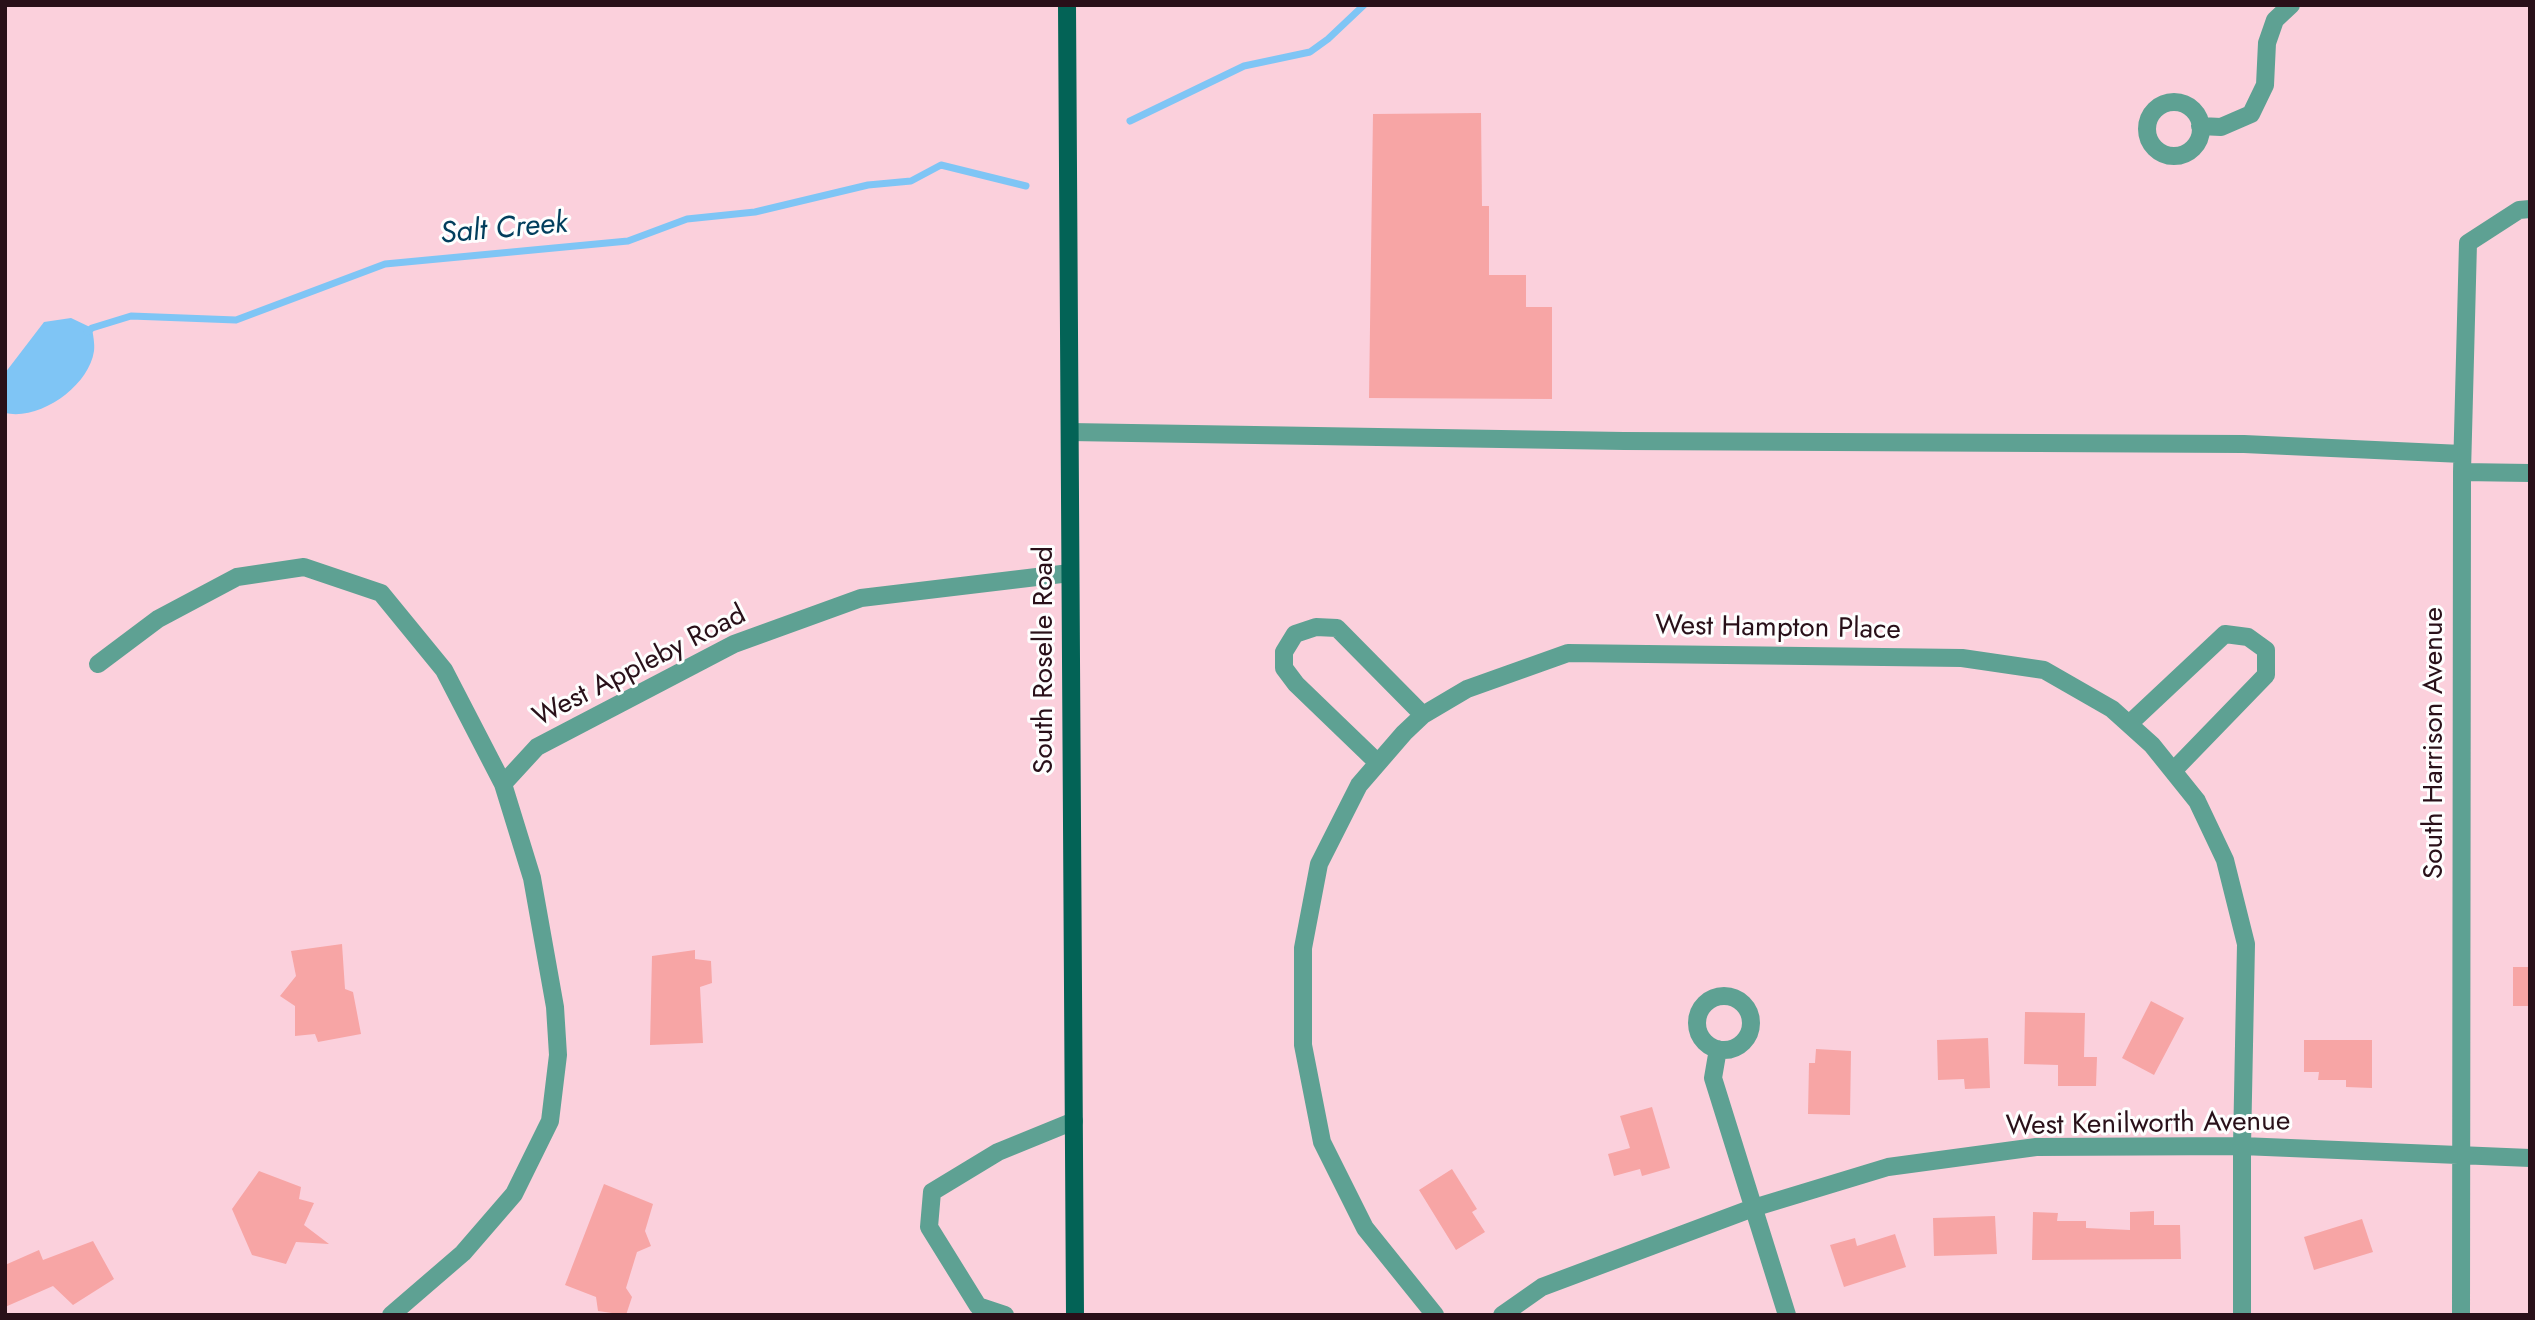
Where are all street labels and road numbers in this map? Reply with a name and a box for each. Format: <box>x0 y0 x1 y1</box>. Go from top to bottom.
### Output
street label: South Roselle Road <box>1028 546 1062 774</box>
street label: West Appleby Road <box>528 599 752 735</box>
street label: South Harrison Avenue <box>2418 607 2452 879</box>
street label: West Hampton Place <box>1655 610 1901 648</box>
street label: West Kenilworth Avenue <box>2005 1106 2291 1144</box>

